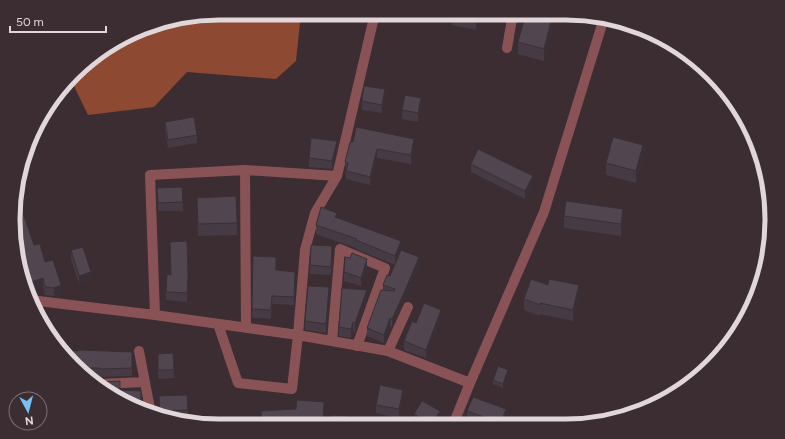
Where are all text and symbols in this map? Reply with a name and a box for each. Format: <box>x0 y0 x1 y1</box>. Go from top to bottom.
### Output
scale bar <box>10 8 106 34</box>
text: 50 m <box>16 15 44 29</box>
north arrow <box>8 391 48 431</box>
text: N <box>24 413 34 427</box>

